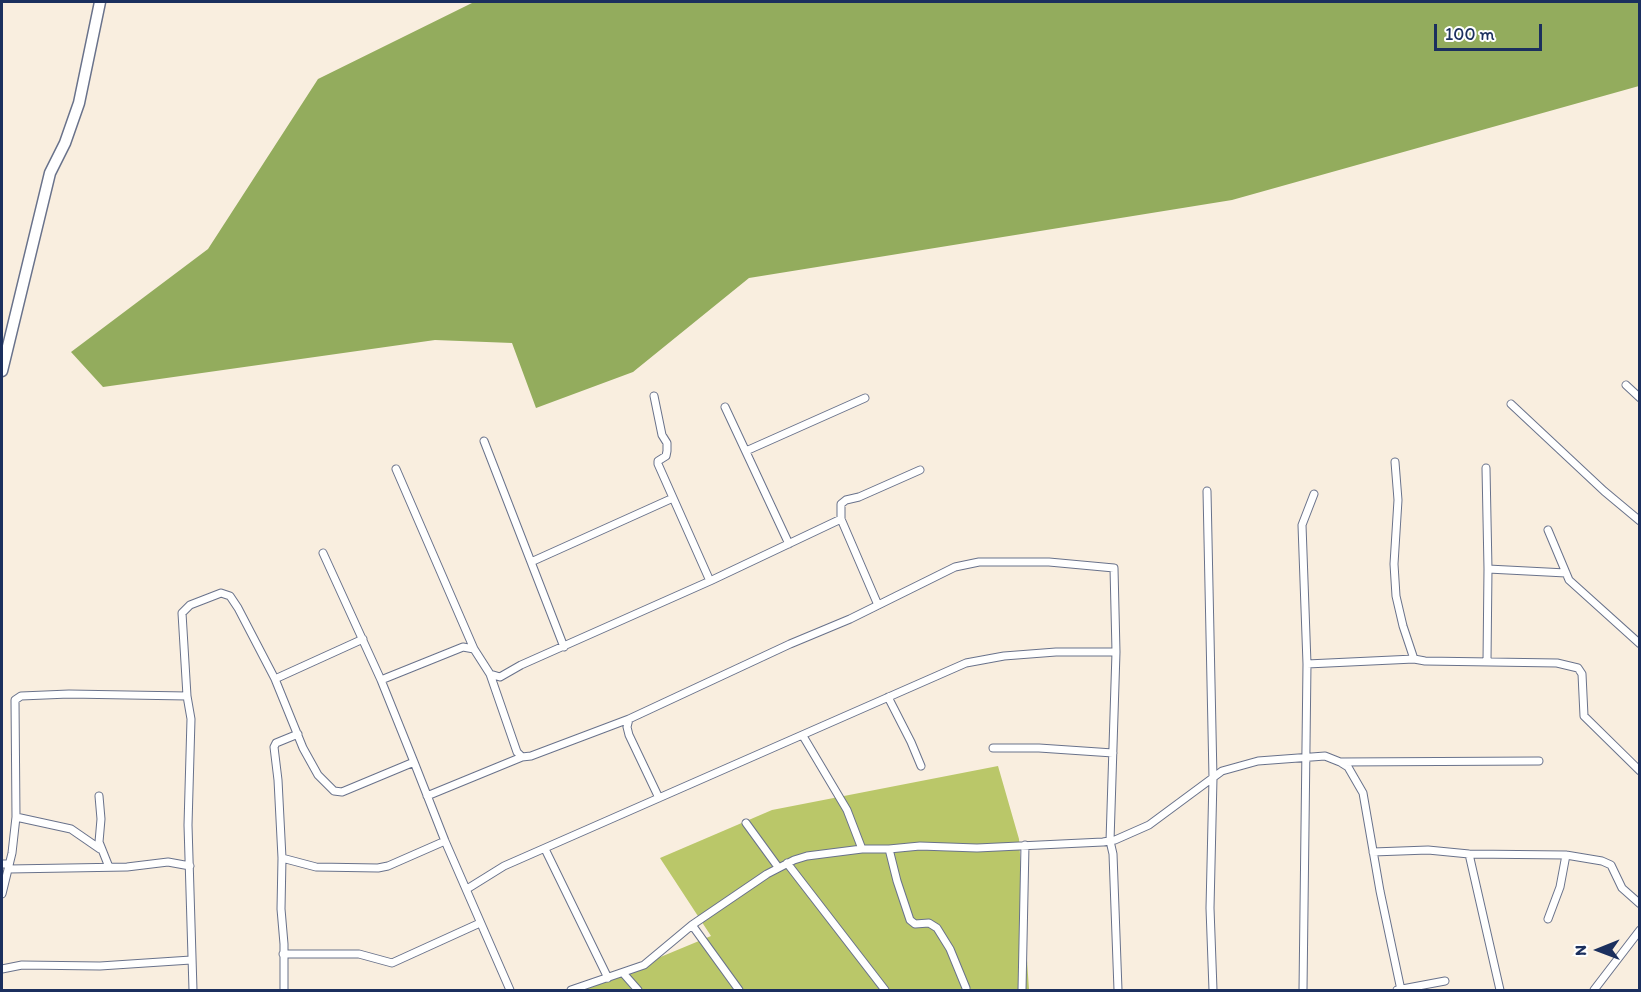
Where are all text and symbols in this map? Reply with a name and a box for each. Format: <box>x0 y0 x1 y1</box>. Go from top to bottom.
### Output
scale bar <box>1437 12 1545 50</box>
text: 100 m <box>1445 23 1495 45</box>
north arrow <box>1569 920 1629 980</box>
text: N <box>1571 945 1590 956</box>

